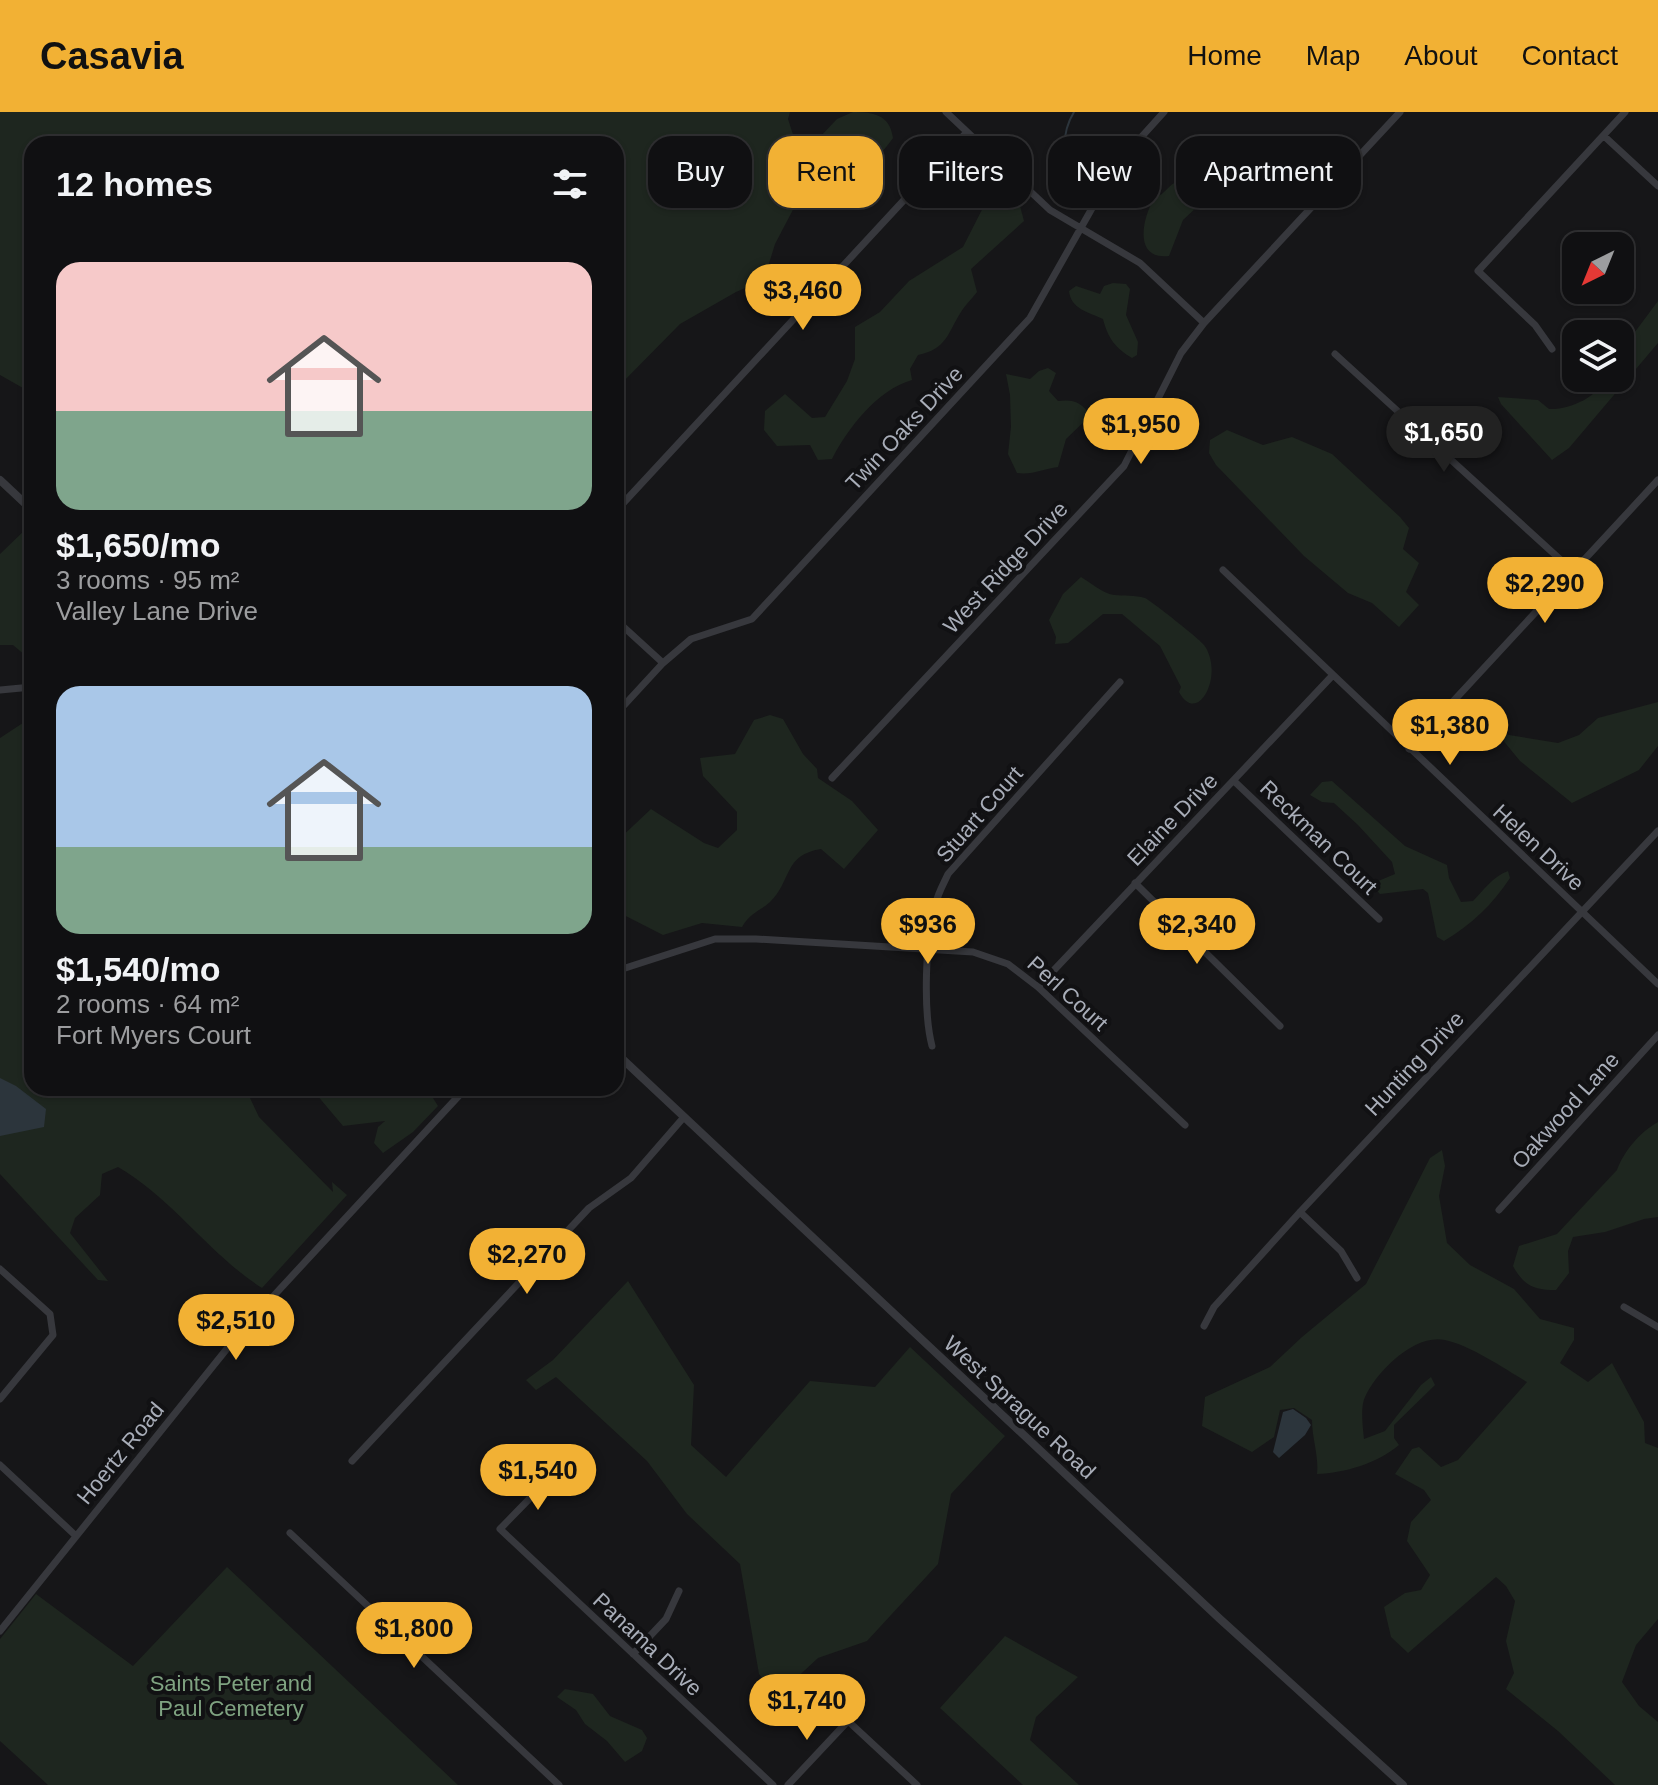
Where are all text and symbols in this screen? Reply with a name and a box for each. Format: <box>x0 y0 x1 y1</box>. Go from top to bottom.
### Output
text: Casavia <box>40 35 184 77</box>
text: Home <box>1187 40 1262 71</box>
text: Map <box>1306 40 1360 71</box>
text: About <box>1404 40 1478 71</box>
text: Contact <box>1522 40 1618 71</box>
chip: Buy <box>648 136 752 208</box>
chip: Rent <box>768 136 883 208</box>
chip: Filters <box>899 136 1032 208</box>
chip: New <box>1048 136 1160 208</box>
chip: Apartment <box>1176 136 1361 208</box>
icon: filters <box>548 162 592 206</box>
text: 12 homes <box>56 165 213 203</box>
north arrow <box>1562 232 1634 304</box>
map controls <box>1562 232 1634 392</box>
pin: $3,460 <box>738 264 868 332</box>
text: $3,460 <box>763 275 843 305</box>
icon: home <box>252 314 396 458</box>
button: layers <box>1562 320 1634 392</box>
street label: Twin Oaks Drive <box>841 361 968 495</box>
pin: $1,950 <box>1076 398 1206 466</box>
pin: $1,650 <box>1379 406 1509 474</box>
text: $1,950 <box>1101 409 1181 439</box>
text: $1,650 <box>1404 417 1484 447</box>
street label: West Ridge Drive <box>938 496 1073 638</box>
text: $1,650/mo <box>56 526 220 564</box>
pin: $2,290 <box>1480 557 1610 625</box>
text: 3 rooms · 95 m² <box>56 565 240 595</box>
text: $2,290 <box>1505 568 1585 598</box>
text: Valley Lane Drive <box>56 596 258 626</box>
pin: $1,380 <box>1385 699 1515 767</box>
text: $1,380 <box>1410 710 1490 740</box>
icon: home <box>252 738 396 882</box>
street label: Stuart Court <box>931 761 1028 867</box>
street label: Elaine Drive <box>1122 768 1223 871</box>
street label: Reckman Court <box>1255 775 1382 899</box>
street label: Helen Drive <box>1488 799 1589 896</box>
pin: $936 <box>881 898 975 966</box>
pin: $2,340 <box>1132 898 1262 966</box>
text: $936 <box>899 909 957 939</box>
text: $2,340 <box>1157 909 1237 939</box>
text: $1,540/mo <box>56 950 220 988</box>
street label: Perl Court <box>1022 951 1113 1036</box>
text: 2 rooms · 64 m² <box>56 989 240 1019</box>
street label: Hunting Drive <box>1360 1006 1469 1121</box>
text: Fort Myers Court <box>56 1020 251 1050</box>
street label: Oakwood Lane <box>1507 1047 1624 1174</box>
pin: $2,270 <box>462 1228 592 1296</box>
text: $2,270 <box>487 1239 567 1269</box>
pin: $2,510 <box>171 1294 301 1362</box>
text: $2,510 <box>196 1305 276 1335</box>
street label: West Sprague Road <box>939 1331 1100 1484</box>
street label: Hoertz Road <box>72 1397 169 1509</box>
pin: $1,540 <box>473 1444 603 1512</box>
text: $1,540 <box>498 1455 578 1485</box>
street label: Panama Drive <box>588 1588 707 1701</box>
pin: $1,800 <box>349 1602 479 1670</box>
text: $1,800 <box>374 1613 454 1643</box>
park label: Saints Peter and Paul Cemetery <box>150 1671 312 1721</box>
pin: $1,740 <box>742 1674 872 1742</box>
text: $1,740 <box>767 1685 847 1715</box>

